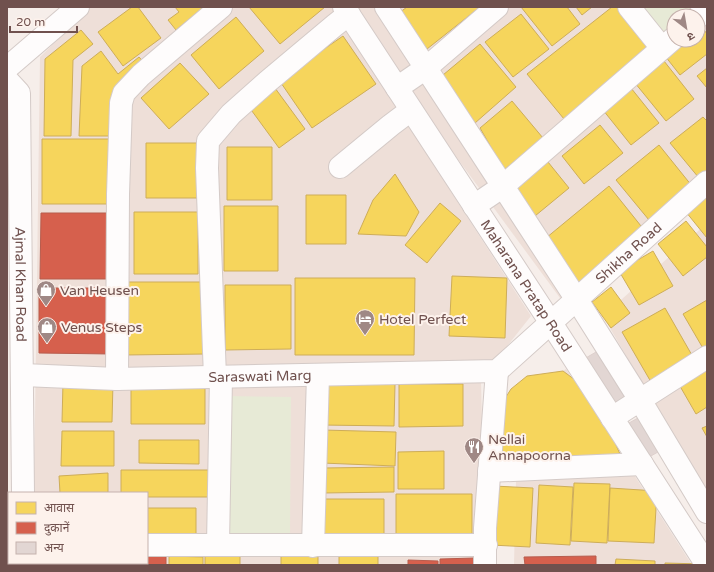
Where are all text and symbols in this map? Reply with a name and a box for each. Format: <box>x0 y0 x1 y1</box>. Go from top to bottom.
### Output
scale bar <box>10 8 77 34</box>
north arrow <box>666 8 706 48</box>
text: 20 m <box>16 15 45 29</box>
text: उ <box>684 29 697 44</box>
street label: Maharana Pratap Road <box>477 216 576 355</box>
street label: Shikha Road <box>592 218 665 287</box>
street label: Ajmal Khan Road <box>12 227 30 342</box>
shop icon: Van Heusen <box>35 279 57 307</box>
place label: Van Heusen <box>60 282 139 299</box>
hotel icon: Hotel Perfect <box>354 308 376 336</box>
place label: Hotel Perfect <box>379 311 467 328</box>
shop icon: Venus Steps <box>36 316 58 344</box>
place label: Venus Steps <box>61 319 143 336</box>
street label: Saraswati Marg <box>208 366 312 386</box>
place label: Nellai Annapoorna <box>488 431 571 464</box>
restaurant icon: Nellai Annapoorna <box>463 436 485 464</box>
legend <box>8 492 148 564</box>
text: आवास <box>44 501 75 515</box>
text: दुकानें <box>44 521 70 536</box>
text: अन्य <box>44 541 65 555</box>

